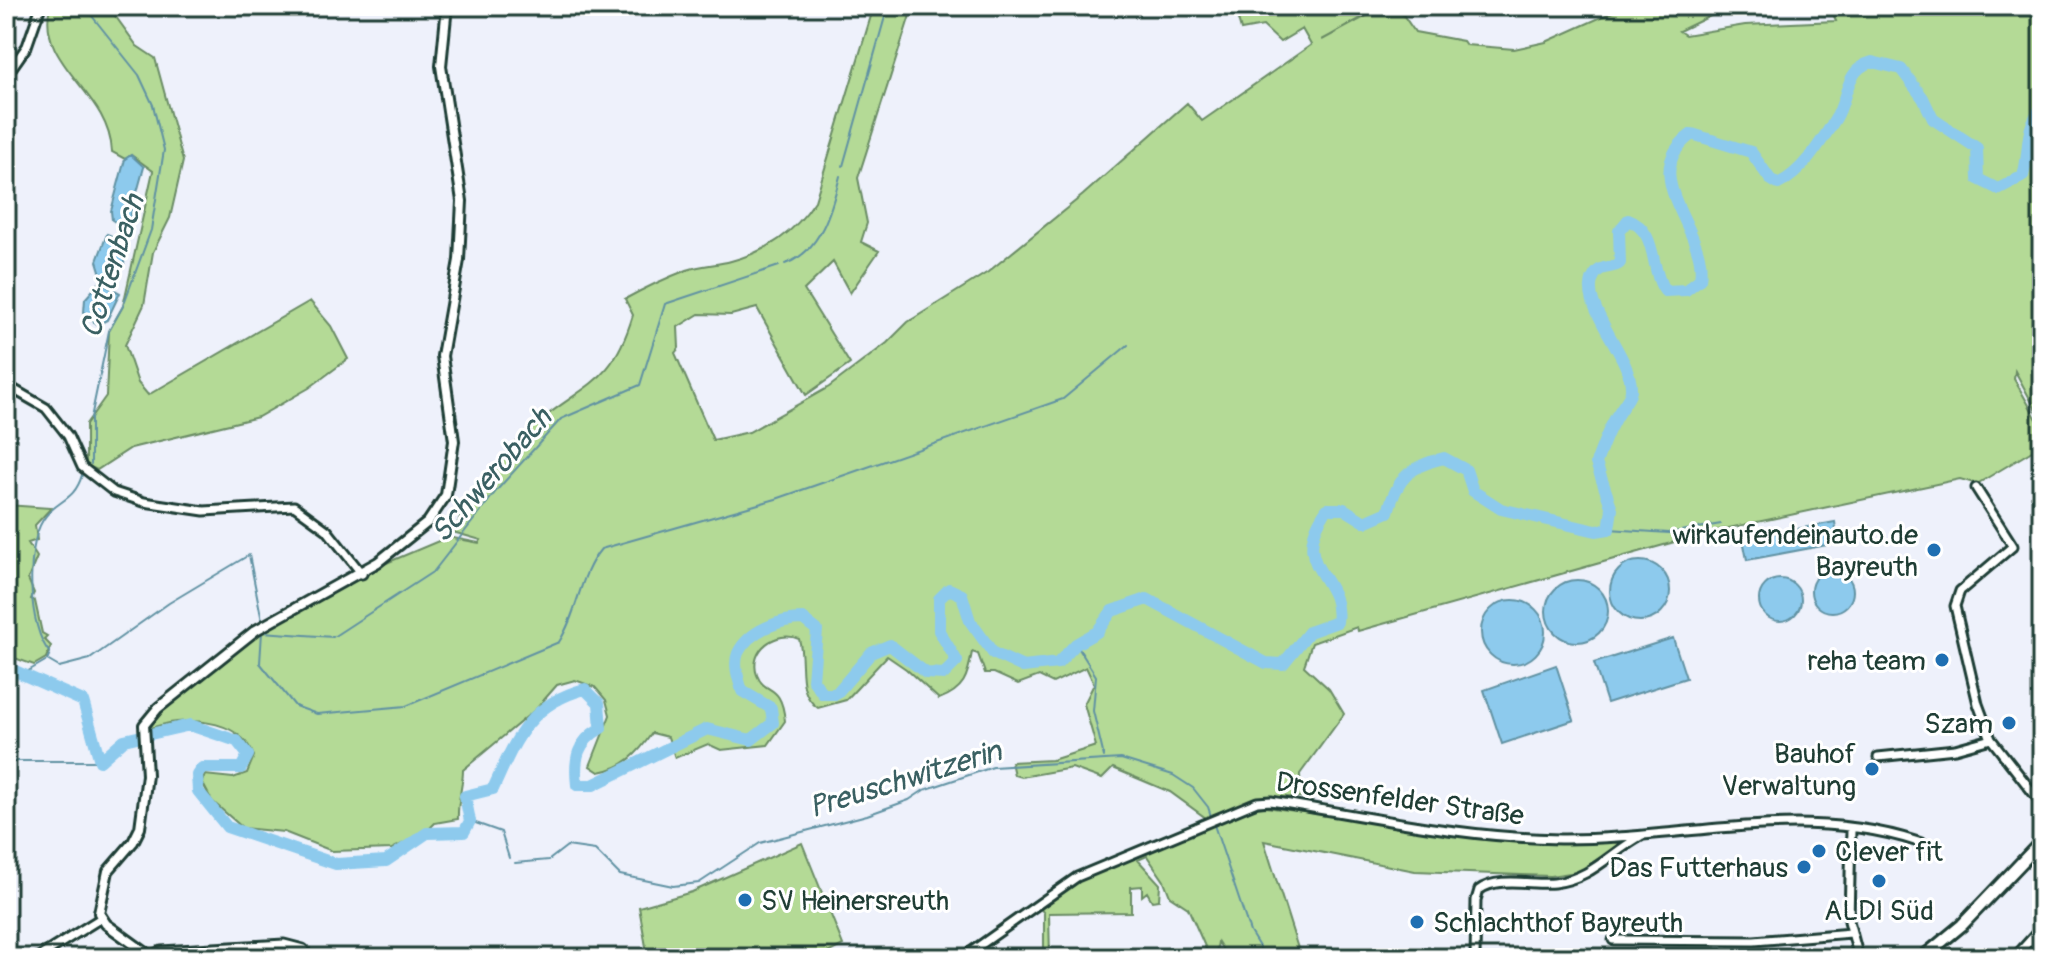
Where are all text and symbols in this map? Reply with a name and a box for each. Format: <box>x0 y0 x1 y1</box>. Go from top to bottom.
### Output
water label: Cottenbach <box>72 188 154 342</box>
water label: Schwerobach <box>423 399 561 550</box>
place label: wirkaufendeinauto.de Bayreuth <box>1672 518 1918 585</box>
marker: wirkaufendeinauto.de Bayreuth <box>1925 541 1943 559</box>
place label: reha team <box>1808 644 1926 679</box>
marker: reha team <box>1933 651 1951 669</box>
place label: Szam <box>1924 707 1993 742</box>
marker: Szam <box>2000 714 2018 732</box>
water label: Preuschwitzerin <box>804 732 1008 826</box>
place label: Bauhof Verwaltung <box>1722 737 1856 804</box>
marker: Bauhof Verwaltung <box>1863 760 1881 778</box>
street label: Drossenfelder Straße <box>1274 765 1526 834</box>
place label: Clever fit <box>1835 835 1944 870</box>
marker: Clever fit <box>1810 842 1828 860</box>
place label: Das Futterhaus <box>1609 851 1788 886</box>
marker: Das Futterhaus <box>1795 858 1813 876</box>
marker: ALDI Süd <box>1870 872 1888 890</box>
place label: SV Heinersreuth <box>761 884 949 919</box>
marker: SV Heinersreuth <box>736 891 754 909</box>
place label: ALDI Süd <box>1824 894 1934 929</box>
place label: Schlachthof Bayreuth <box>1433 906 1683 941</box>
marker: Schlachthof Bayreuth <box>1408 913 1426 931</box>

